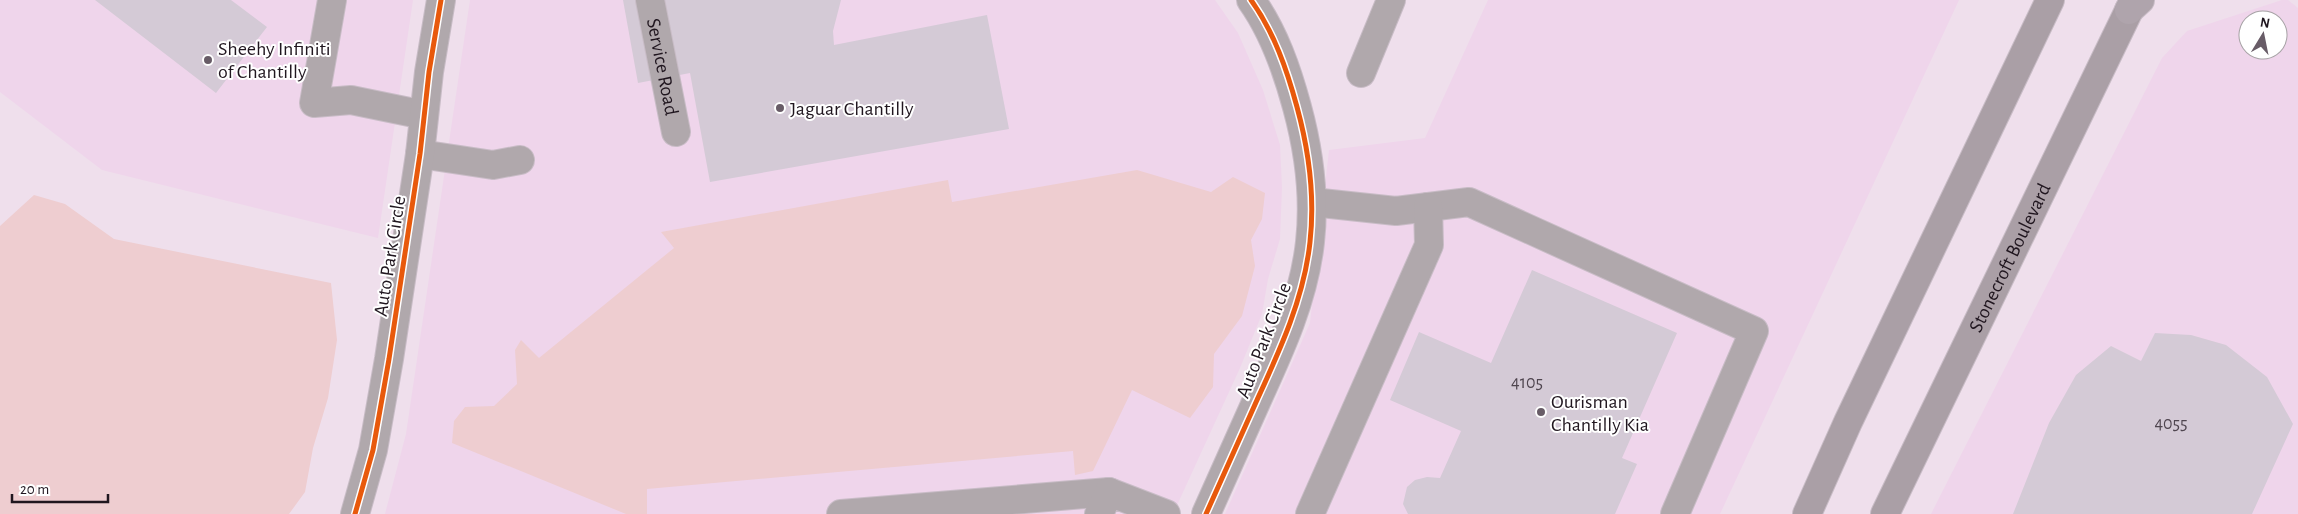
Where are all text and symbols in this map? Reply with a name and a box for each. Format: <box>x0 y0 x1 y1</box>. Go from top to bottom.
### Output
north arrow <box>2238 10 2288 60</box>
text: N <box>2259 15 2271 31</box>
street label: Service Road <box>643 17 681 117</box>
place label: Sheehy Infiniti of Chantilly <box>218 39 331 82</box>
marker: Sheehy Infiniti of Chantilly <box>202 54 214 66</box>
place label: Jaguar Chantilly <box>790 99 914 119</box>
marker: Jaguar Chantilly <box>774 102 786 114</box>
street label: Stonecroft Boulevard <box>1966 180 2055 336</box>
street label: Auto Park Circle <box>371 194 409 318</box>
street label: Auto Park Circle <box>1233 280 1295 401</box>
house number: 4105 <box>1511 374 1543 392</box>
place label: Ourisman Chantilly Kia <box>1551 392 1649 435</box>
marker: Ourisman Chantilly Kia <box>1535 406 1547 418</box>
house number: 4055 <box>2154 415 2188 433</box>
scale bar <box>12 472 109 504</box>
text: 20 m <box>20 482 49 497</box>

